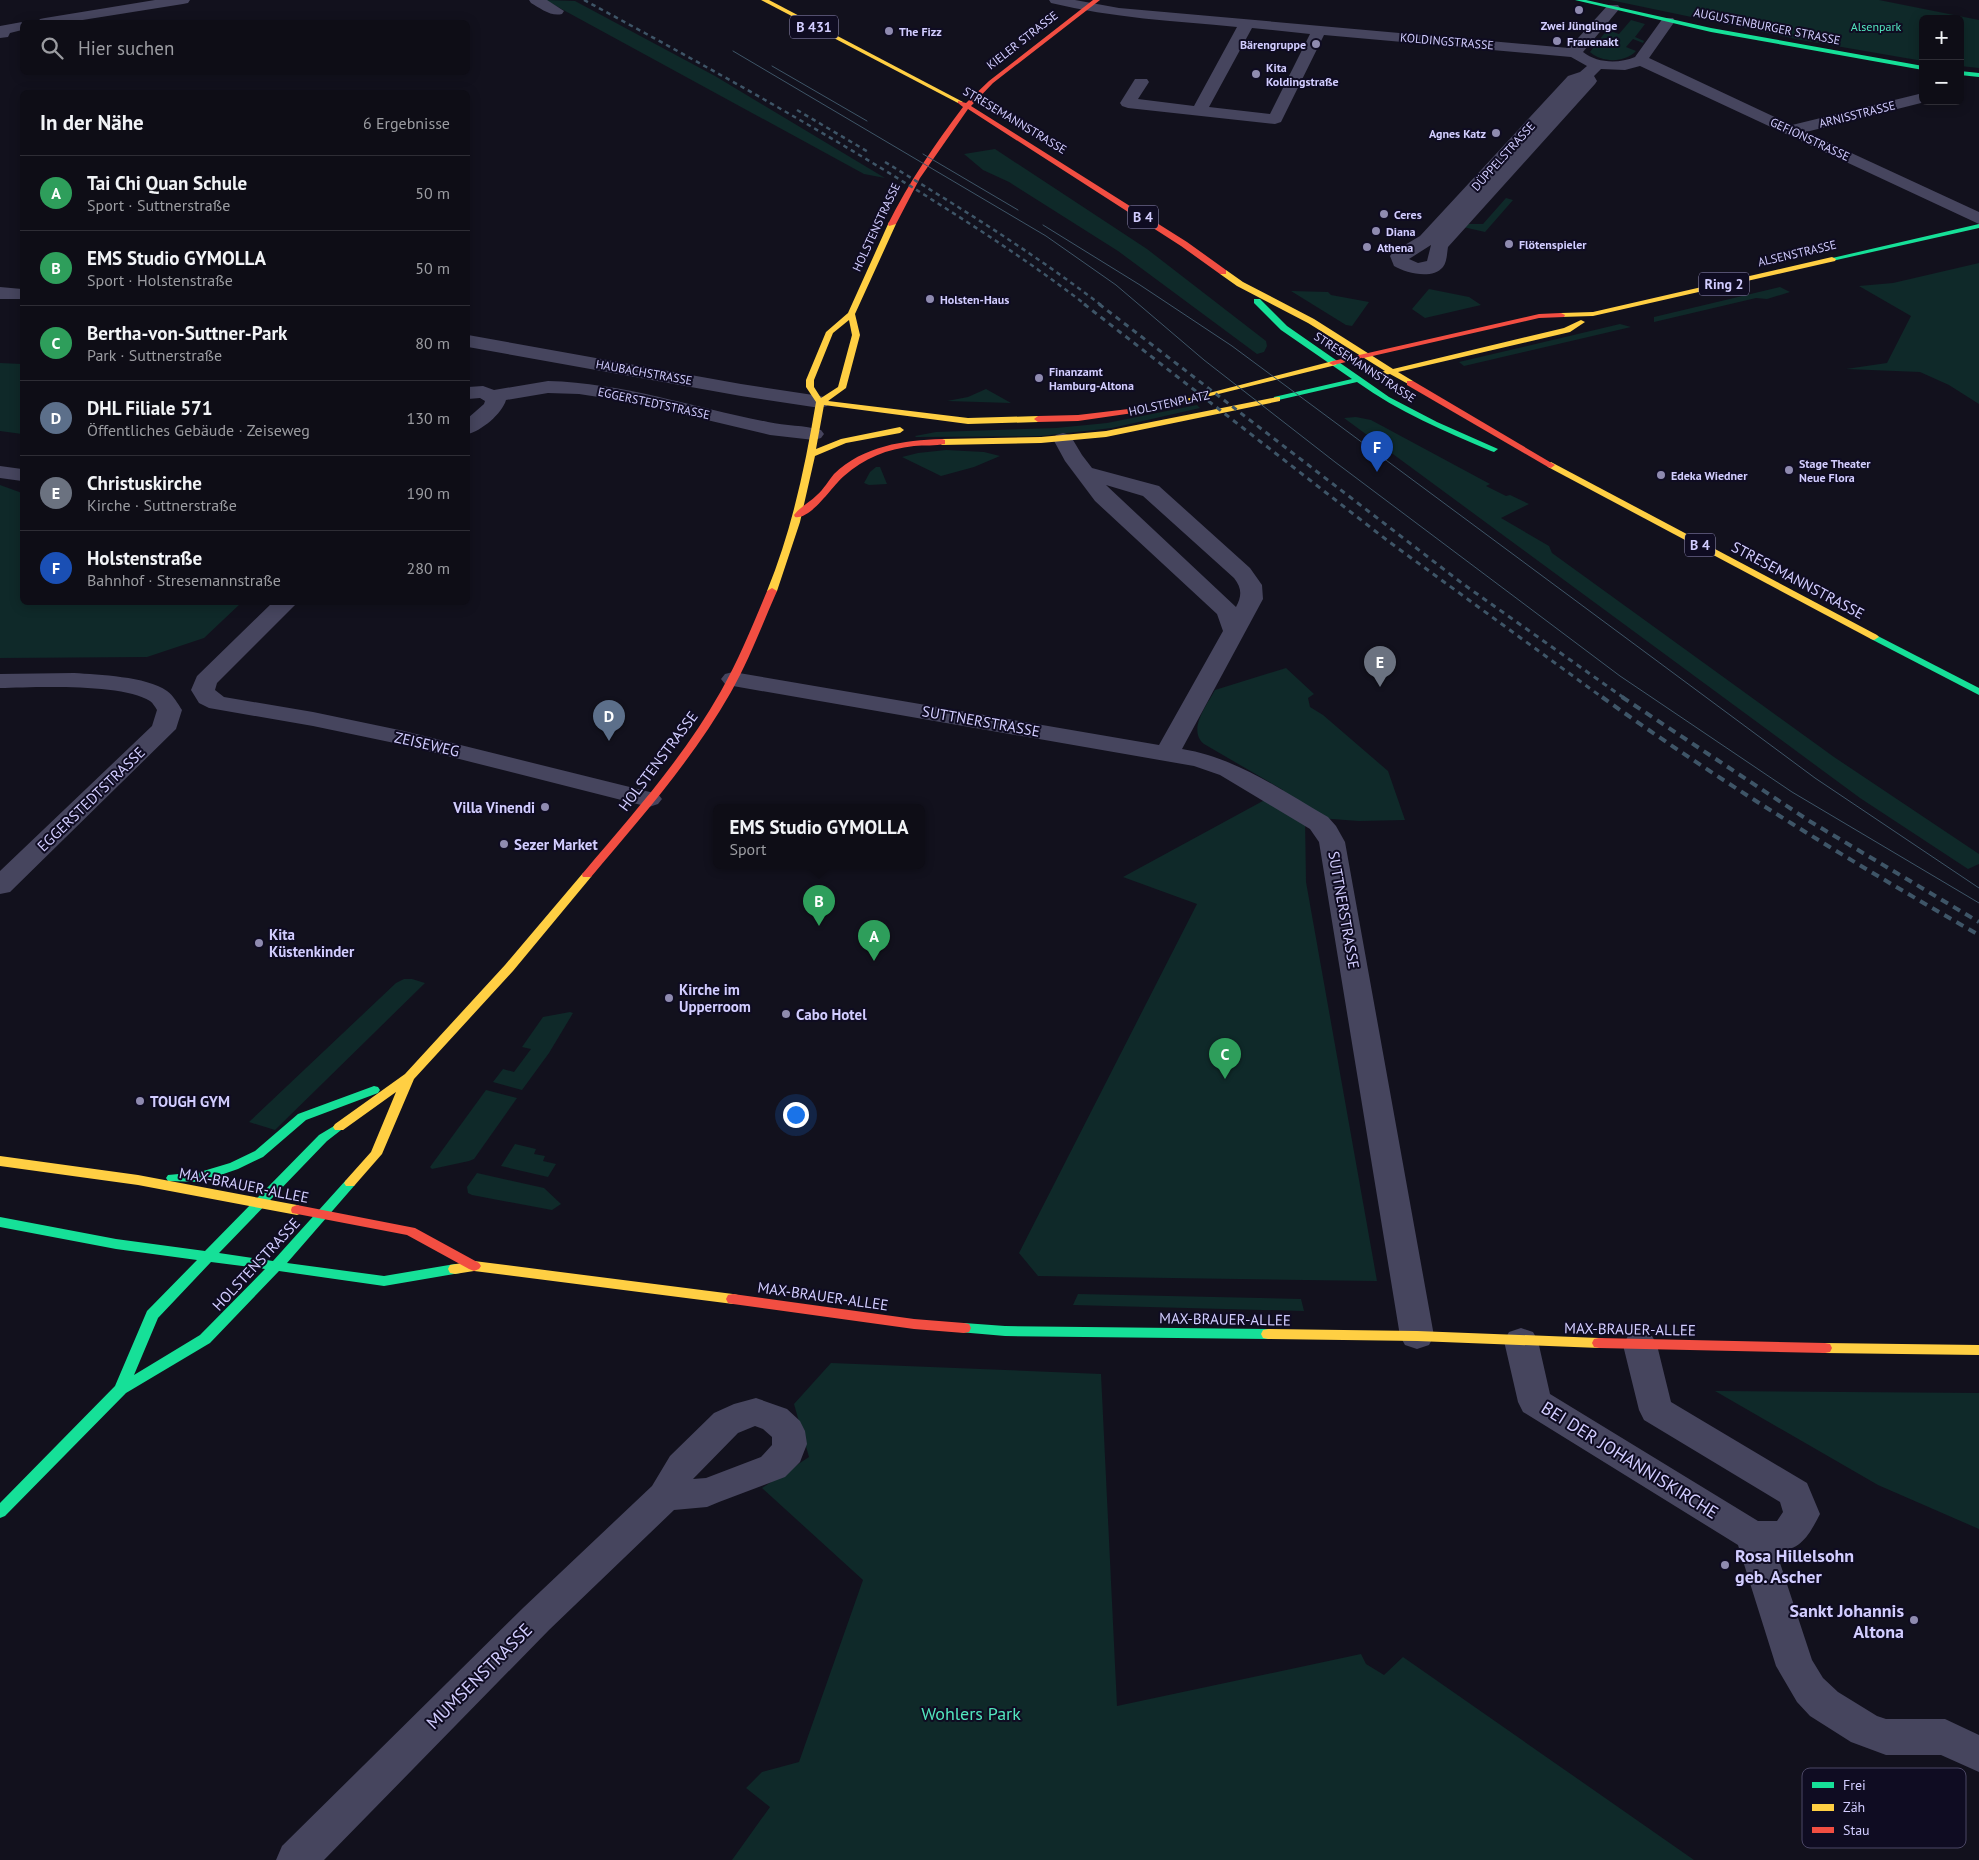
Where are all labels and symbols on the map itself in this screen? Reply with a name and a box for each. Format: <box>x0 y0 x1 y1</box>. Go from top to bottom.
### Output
marker: Zwei Jünglinge <box>1573 4 1585 16</box>
street label: AUGUSTENBURGER STRASSE <box>1692 4 1842 48</box>
street label: KIELER STRASSE <box>983 8 1061 72</box>
road number: B 431 <box>790 16 838 38</box>
place label: Zwei Jünglinge <box>1541 18 1617 33</box>
park label: Alsenpark <box>1851 19 1902 34</box>
place label: The Fizz <box>899 24 942 39</box>
marker: The Fizz <box>883 25 895 37</box>
street label: KOLDINGSTRASSE <box>1400 29 1494 53</box>
place label: Frauenakt <box>1567 34 1619 49</box>
marker: Frauenakt <box>1551 35 1563 47</box>
place label: Bärengruppe <box>1240 37 1306 52</box>
marker: Bärengruppe <box>1310 38 1322 50</box>
place label: Kita Koldingstraße <box>1266 60 1339 89</box>
marker: Kita Koldingstraße <box>1250 68 1262 80</box>
street label: STRESEMANNSTRASSE <box>961 83 1069 157</box>
street label: ARNISSTRASSE <box>1817 97 1897 131</box>
street label: GEFIONSTRASSE <box>1768 114 1852 164</box>
street label: DÜPPELSTRASSE <box>1468 118 1538 194</box>
place label: Agnes Katz <box>1429 126 1486 141</box>
marker: Agnes Katz <box>1490 127 1502 139</box>
street label: HOLSTENSTRASSE <box>849 180 903 274</box>
road number: B 4 <box>1128 206 1158 228</box>
place label: Ceres <box>1394 207 1422 222</box>
marker: Ceres <box>1378 208 1390 220</box>
place label: Diana <box>1386 224 1415 239</box>
marker: Diana <box>1370 225 1382 237</box>
place label: Flötenspieler <box>1519 237 1587 252</box>
street label: ALSENSTRASSE <box>1756 237 1838 269</box>
marker: Flötenspieler <box>1503 238 1515 250</box>
place label: Athena <box>1377 240 1413 255</box>
marker: Athena <box>1361 241 1373 253</box>
road number: Ring 2 <box>1699 272 1749 296</box>
place label: Holsten-Haus <box>940 292 1009 307</box>
marker: Holsten-Haus <box>924 293 936 305</box>
street label: STRESEMANNSTRASSE <box>1311 329 1419 405</box>
street label: HAUBACHSTRASSE <box>595 356 693 388</box>
place label: Finanzamt Hamburg-Altona <box>1049 364 1134 393</box>
marker: Finanzamt Hamburg-Altona <box>1033 372 1045 384</box>
street label: EGGERSTEDTSTRASSE <box>597 384 711 422</box>
street label: HOLSTENPLATZ <box>1127 387 1211 419</box>
pin: F <box>1361 431 1393 472</box>
place label: Stage Theater Neue Flora <box>1799 456 1871 485</box>
marker: Stage Theater Neue Flora <box>1783 464 1795 476</box>
place label: Edeka Wiedner <box>1671 468 1748 483</box>
marker: Edeka Wiedner <box>1655 469 1667 481</box>
road number: B 4 <box>1685 534 1715 556</box>
street label: STRESEMANNSTRASSE <box>1728 537 1868 623</box>
pin: E <box>1364 646 1396 687</box>
pin: D <box>593 700 625 741</box>
street label: SUTTNERSTRASSE <box>921 701 1041 741</box>
street label: HOLSTENSTRASSE <box>614 707 702 815</box>
street label: ZEISEWEG <box>393 727 461 761</box>
street label: EGGERSTEDTSTRASSE <box>33 743 149 855</box>
place label: Villa Vinendi <box>452 798 535 817</box>
marker: Villa Vinendi <box>539 801 551 813</box>
place label: Sezer Market <box>514 835 598 854</box>
marker: Sezer Market <box>498 838 510 850</box>
street label: SUTTNERSTRASSE <box>1324 850 1364 970</box>
pin: B <box>803 885 835 926</box>
pin: A <box>858 920 890 961</box>
place label: Kita Küstenkinder <box>269 925 355 961</box>
marker: Kita Küstenkinder <box>253 937 265 949</box>
place label: Kirche im Upperroom <box>679 980 751 1016</box>
marker: Kirche im Upperroom <box>663 992 675 1004</box>
place label: Cabo Hotel <box>796 1005 867 1024</box>
marker: Cabo Hotel <box>780 1008 792 1020</box>
pin: C <box>1209 1038 1241 1079</box>
place label: TOUGH GYM <box>150 1092 230 1111</box>
marker: TOUGH GYM <box>134 1095 146 1107</box>
your location <box>783 1102 809 1128</box>
street label: MAX-BRAUER-ALLEE <box>178 1163 310 1207</box>
street label: HOLSTENSTRASSE <box>208 1214 304 1314</box>
street label: MAX-BRAUER-ALLEE <box>756 1277 890 1315</box>
street label: MAX-BRAUER-ALLEE <box>1159 1308 1291 1330</box>
street label: MAX-BRAUER-ALLEE <box>1564 1318 1696 1340</box>
street label: BEI DER JOHANNISKIRCHE <box>1537 1396 1723 1524</box>
place label: Rosa Hillelsohn geb. Ascher <box>1735 1544 1854 1588</box>
marker: Rosa Hillelsohn geb. Ascher <box>1719 1559 1731 1571</box>
place label: Sankt Johannis Altona <box>1790 1599 1904 1643</box>
marker: Sankt Johannis Altona <box>1908 1614 1920 1626</box>
street label: MUMSENSTRASSE <box>421 1618 537 1734</box>
park label: Wohlers Park <box>921 1702 1021 1725</box>
legend <box>1802 1768 1966 1848</box>
text: Frei <box>1843 1776 1866 1794</box>
text: Zäh <box>1843 1798 1865 1816</box>
text: Stau <box>1843 1821 1870 1839</box>

